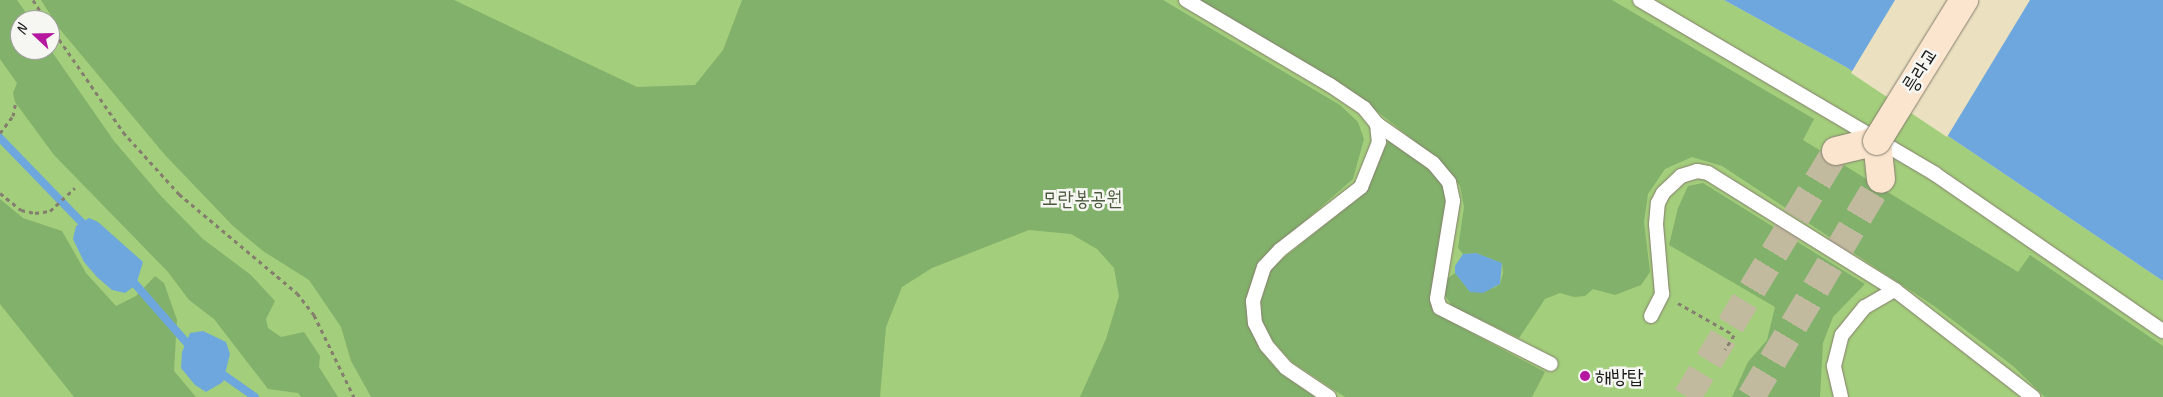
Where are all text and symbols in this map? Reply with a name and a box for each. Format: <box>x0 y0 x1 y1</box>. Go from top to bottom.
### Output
north arrow <box>10 10 60 60</box>
text: N <box>12 23 31 37</box>
street label: 릉라교 <box>1897 43 1943 97</box>
park label: 모란봉공원 <box>1042 186 1122 210</box>
place label: 해방탑 <box>1595 364 1643 388</box>
marker: 해방탑 <box>1579 370 1591 382</box>

